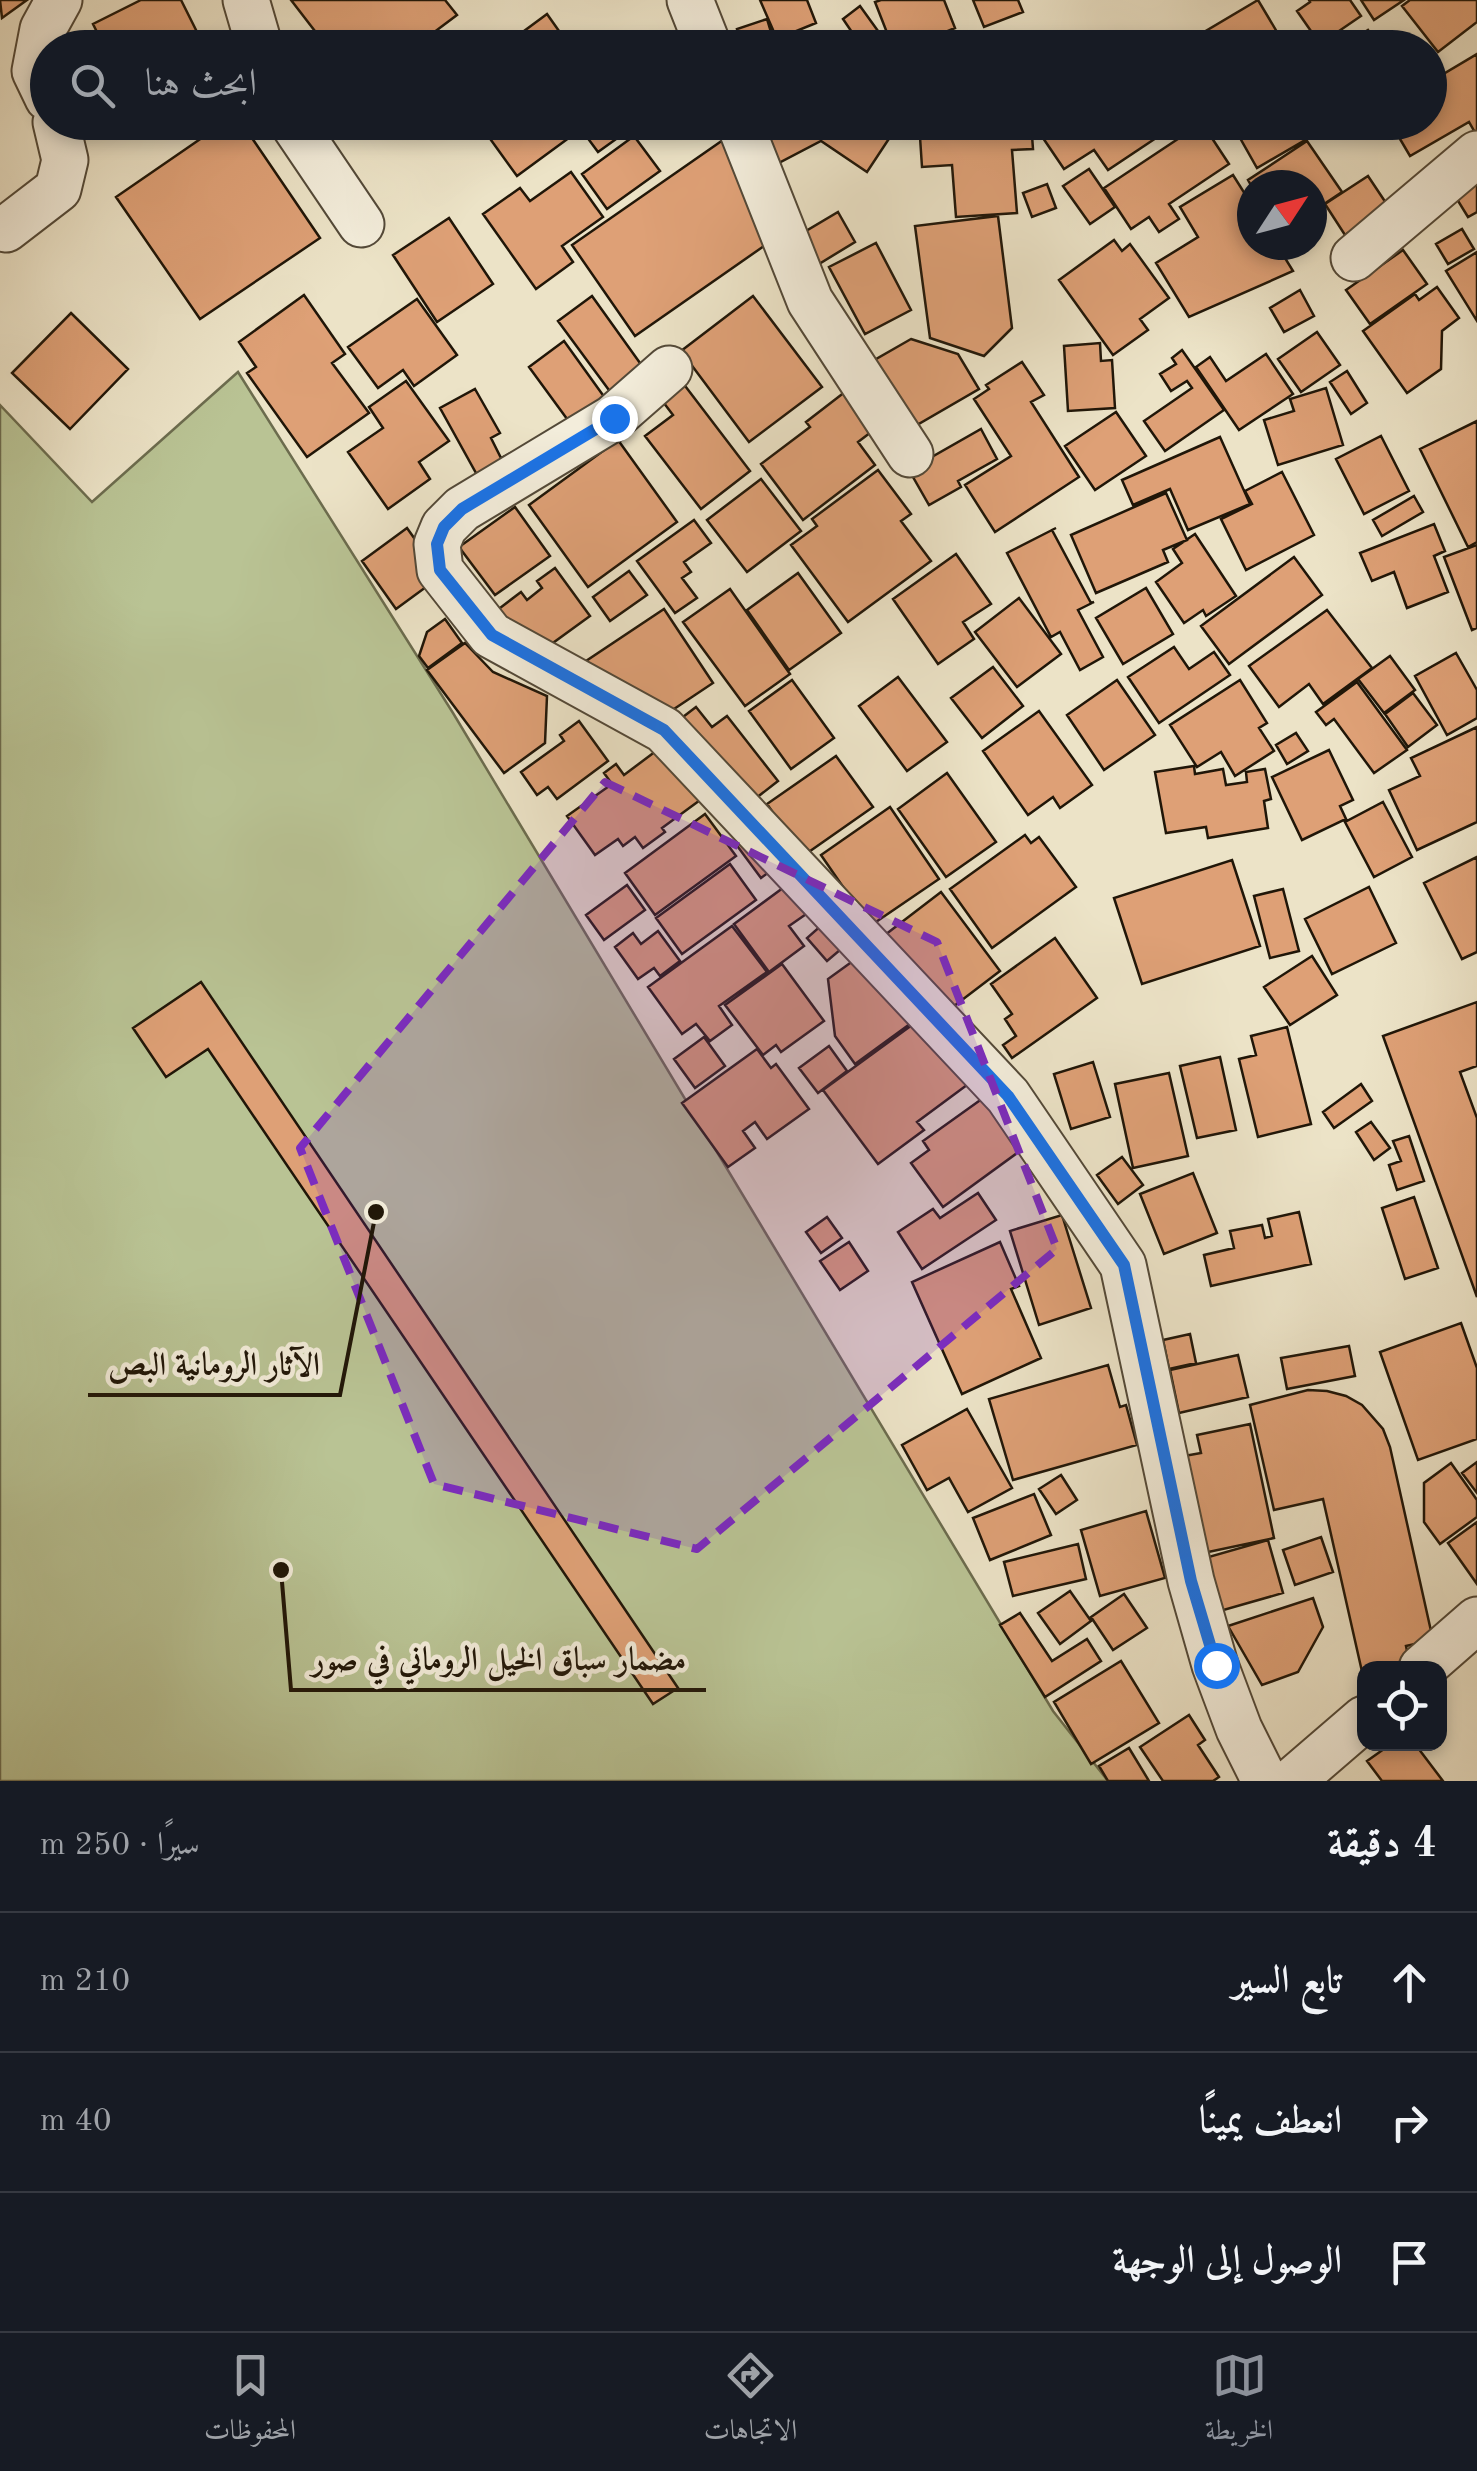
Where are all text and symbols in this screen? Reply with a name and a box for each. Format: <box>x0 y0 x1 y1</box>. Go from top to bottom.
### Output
search box <box>30 30 1447 140</box>
icon: search <box>65 58 120 113</box>
text: ابحث هنا <box>145 66 257 104</box>
north arrow <box>1237 170 1327 260</box>
route end <box>592 396 638 442</box>
callout: الآثار الرومانية البص <box>88 1333 340 1395</box>
text: الآثار الرومانية البص <box>108 1346 320 1384</box>
callout: مضمار سباق الخيل الروماني في صور <box>291 1628 706 1690</box>
route start <box>1194 1643 1240 1689</box>
text: مضمار سباق الخيل الروماني في صور <box>309 1645 686 1685</box>
map controls <box>1357 1661 1447 1751</box>
button: locate <box>1357 1661 1447 1751</box>
text: 4 دقيقة <box>1328 1824 1437 1866</box>
text: سيرًا · 250 m <box>40 1830 200 1862</box>
icon: ahead <box>1382 1955 1437 2010</box>
text: تابع السير <box>1232 1963 1342 2001</box>
text: 210 m <box>40 1966 130 1998</box>
icon: right <box>1382 2095 1437 2150</box>
text: انعطف يمينًا <box>1199 2103 1342 2141</box>
text: 40 m <box>40 2106 112 2138</box>
icon: arrive <box>1382 2235 1437 2290</box>
text: الوصول إلى الوجهة <box>1113 2243 1342 2281</box>
tab: المحفوظات <box>204 2348 296 2457</box>
tab: الاتجاهات <box>704 2348 797 2457</box>
tab: الخريطة <box>1205 2348 1273 2457</box>

